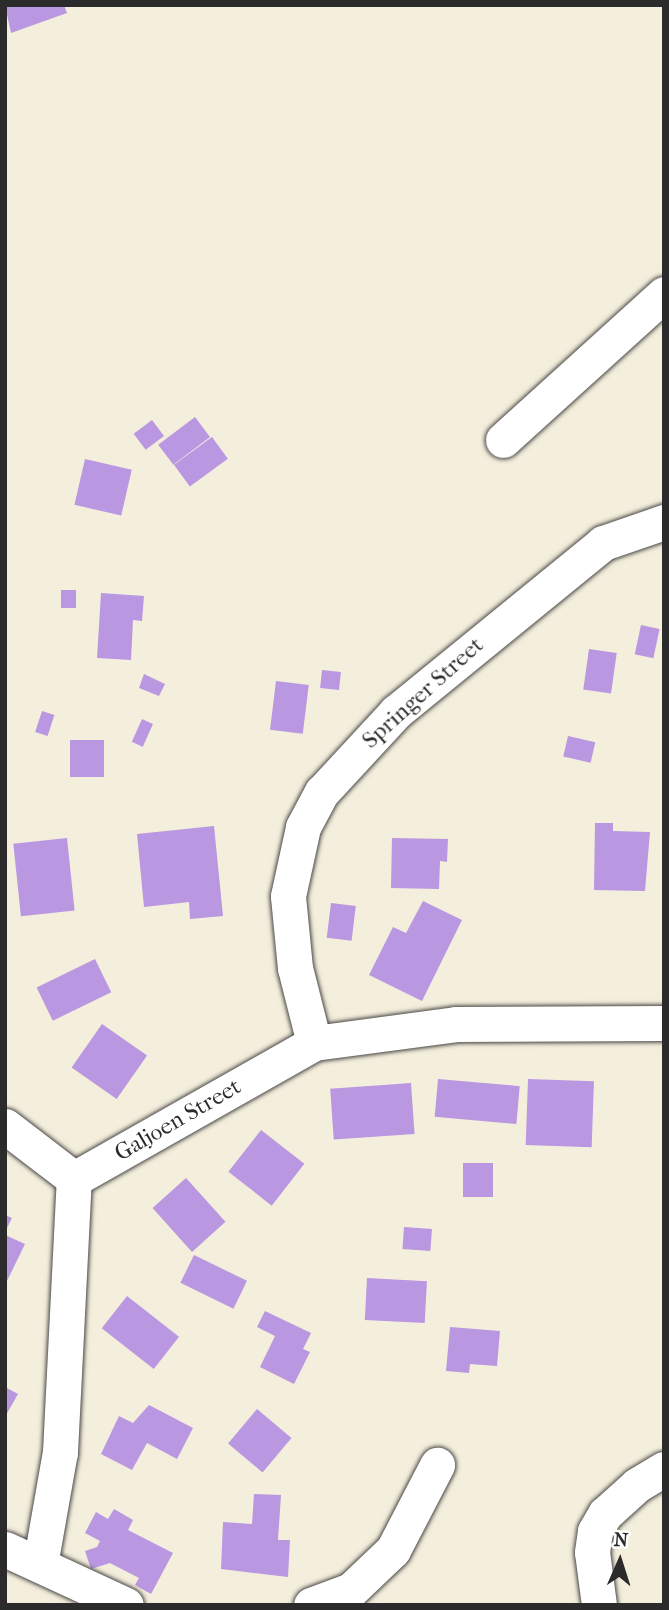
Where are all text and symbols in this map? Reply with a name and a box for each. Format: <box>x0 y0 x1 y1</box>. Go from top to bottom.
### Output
street label: Springer Street <box>357 631 489 755</box>
street label: Galjoen Street <box>110 1073 246 1167</box>
north arrow <box>585 1526 655 1596</box>
text: N <box>613 1529 629 1551</box>

